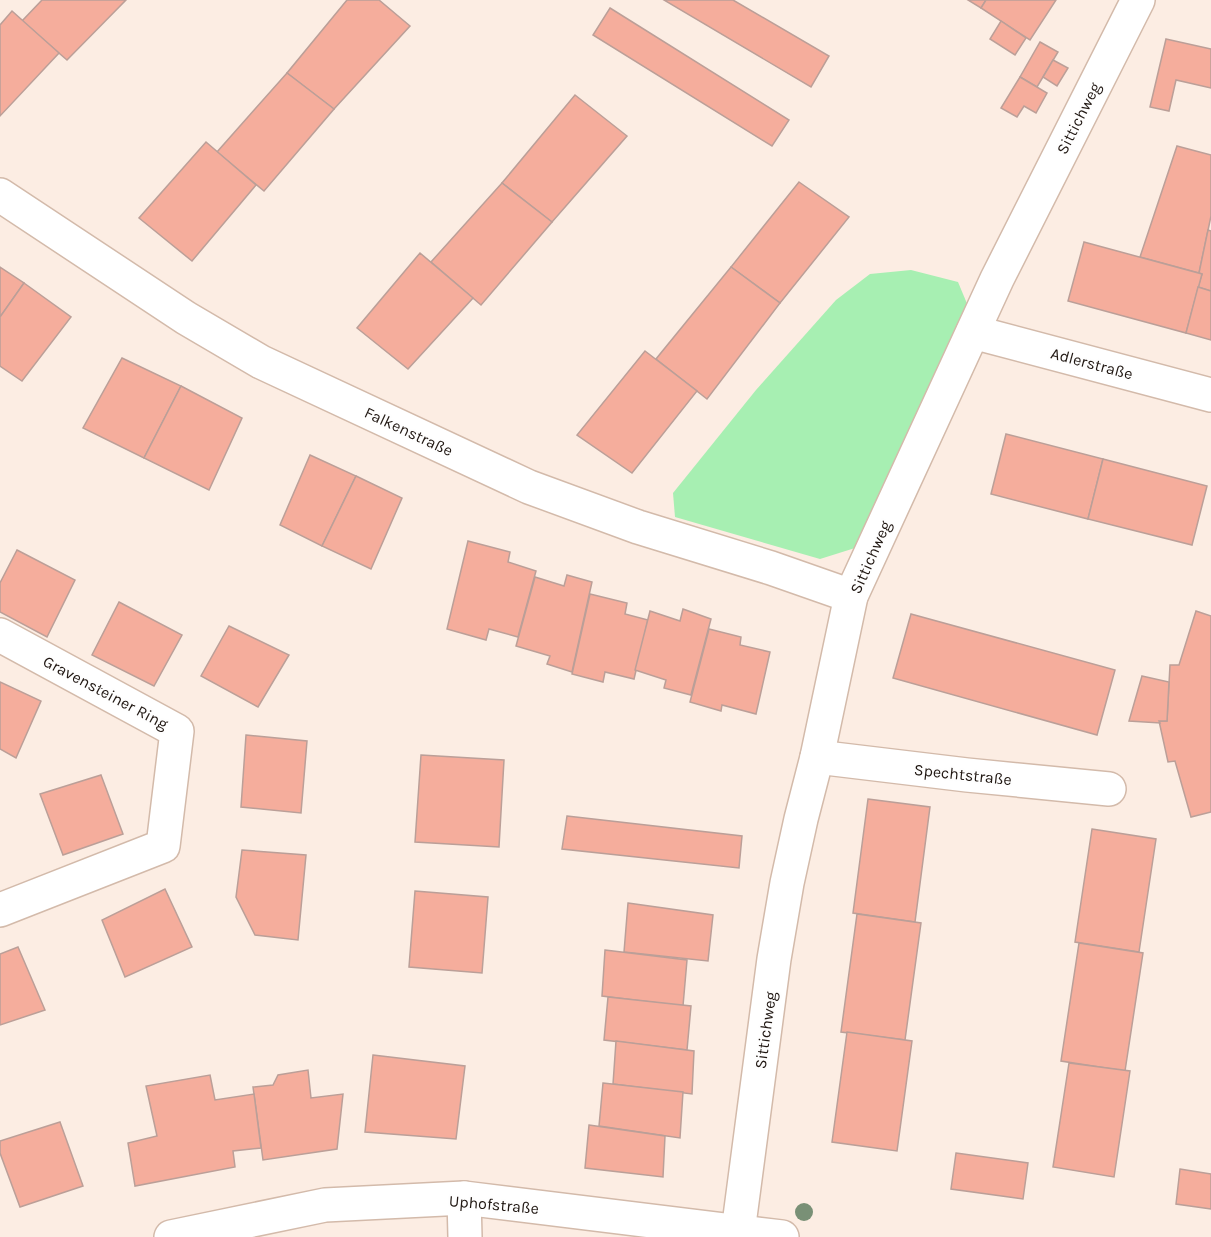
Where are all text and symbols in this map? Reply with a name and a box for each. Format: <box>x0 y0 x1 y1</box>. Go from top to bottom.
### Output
street label: Sittichweg <box>1052 79 1105 157</box>
street label: Adlerstraße <box>1049 343 1135 384</box>
street label: Falkenstraße <box>362 403 456 460</box>
street label: Sittichweg <box>846 518 895 597</box>
street label: Gravensteiner Ring <box>40 651 172 733</box>
street label: Spechtstraße <box>913 760 1013 789</box>
street label: Sittichweg <box>751 990 780 1070</box>
street label: Uphofstraße <box>448 1191 540 1218</box>

